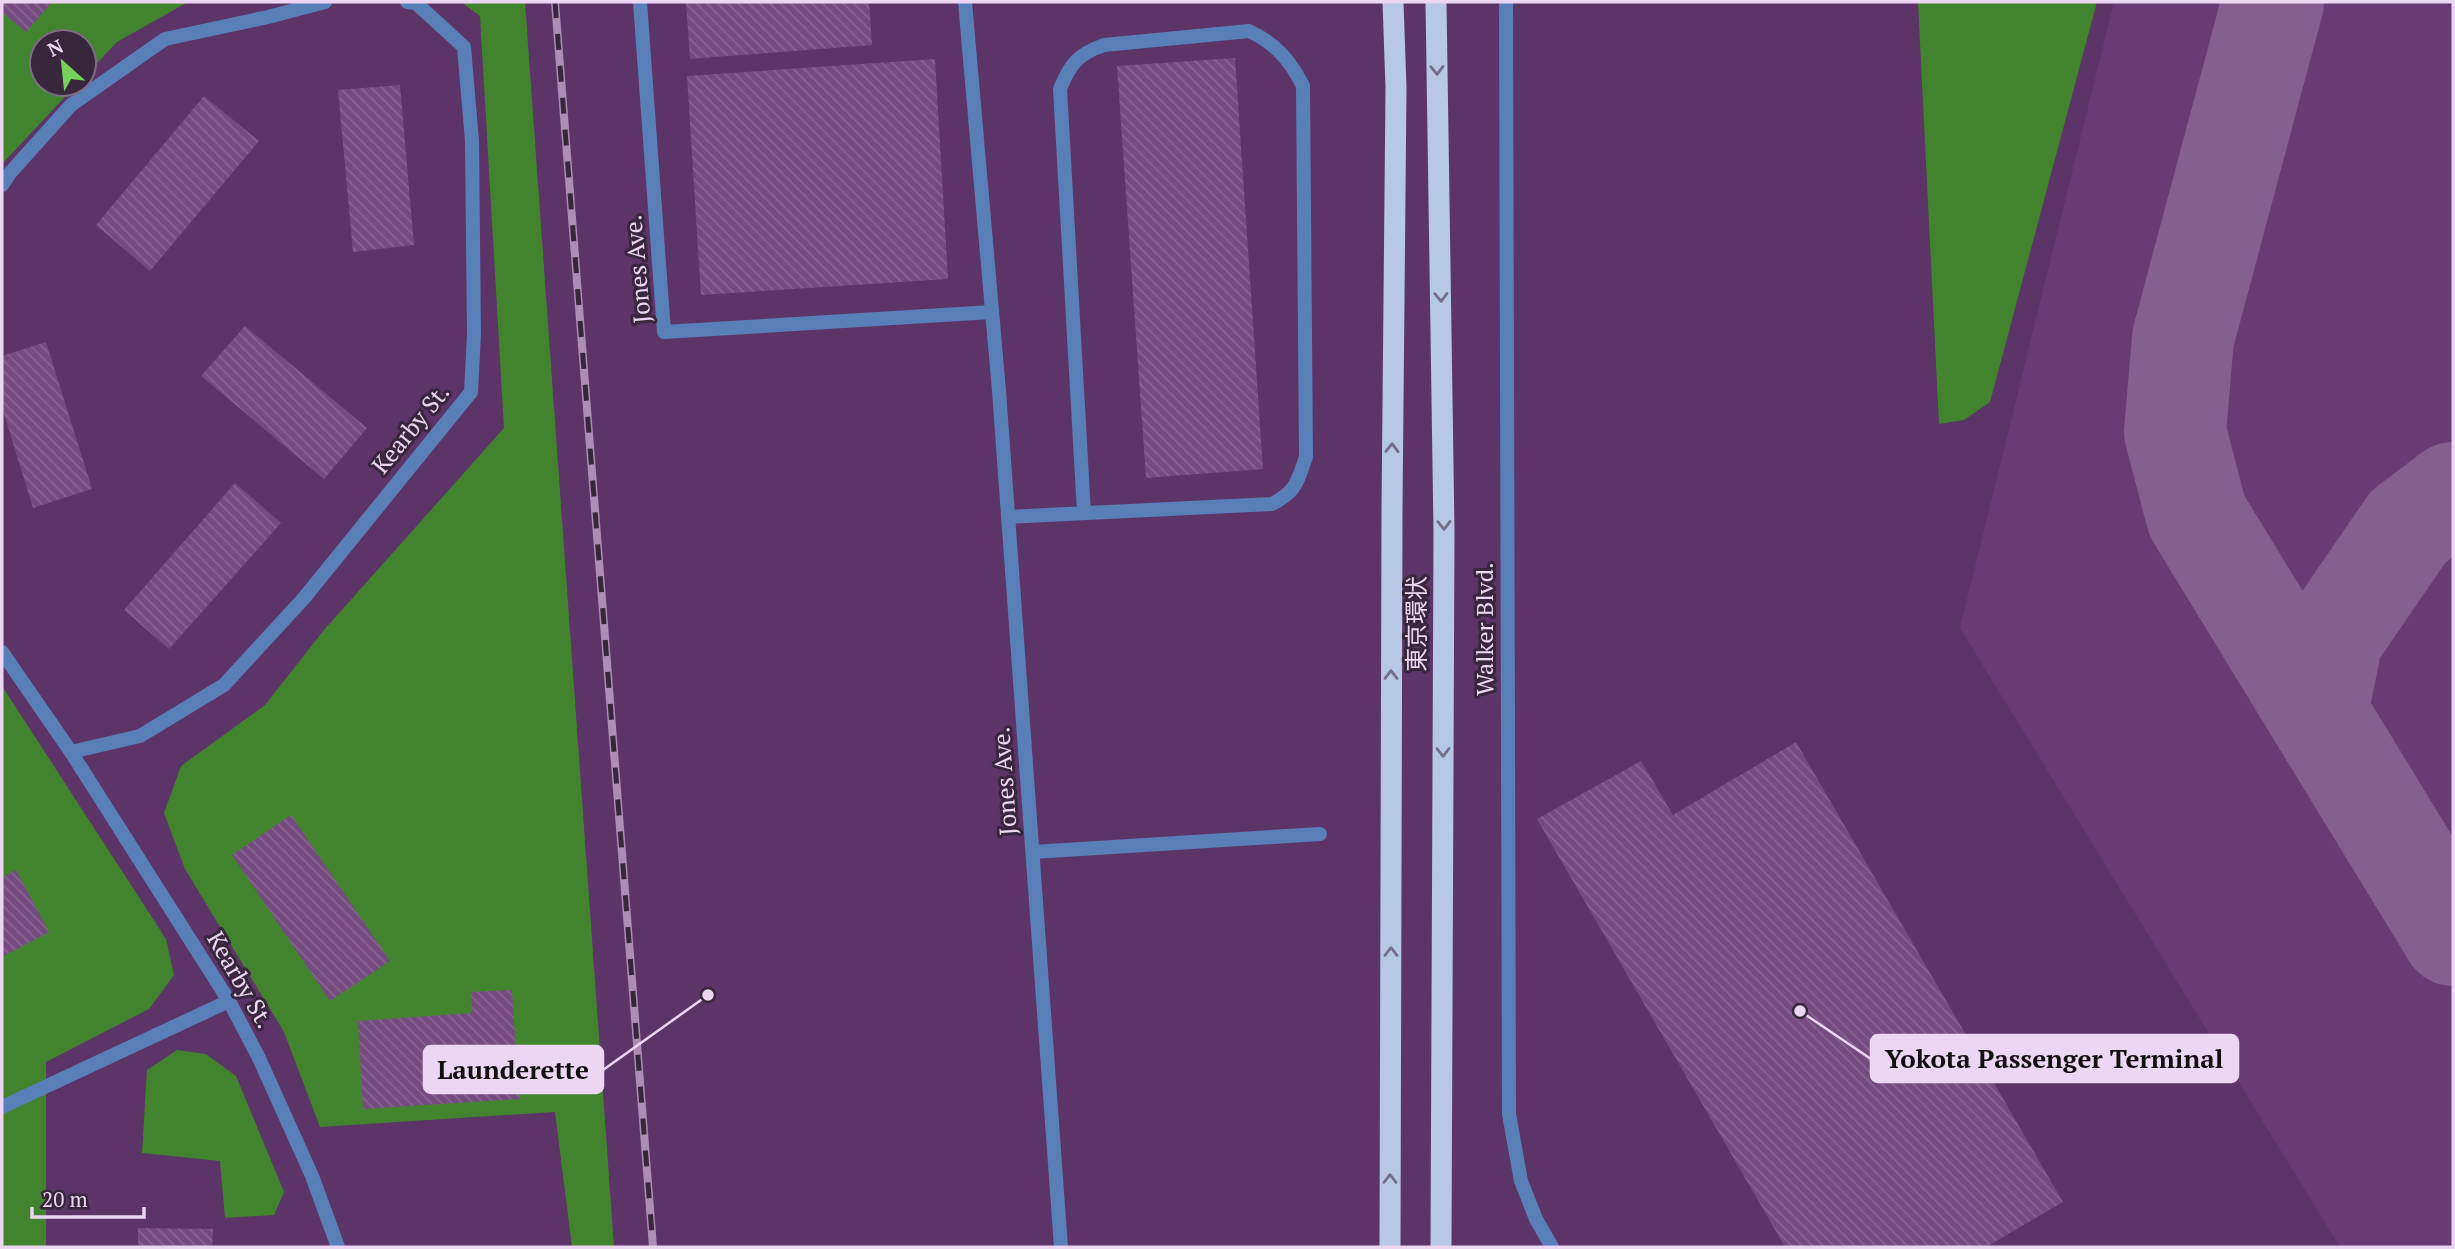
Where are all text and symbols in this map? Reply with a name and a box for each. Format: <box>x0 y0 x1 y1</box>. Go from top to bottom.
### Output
north arrow <box>28 28 98 98</box>
text: N <box>43 33 68 62</box>
one-way arrow <box>1429 65 1445 76</box>
street label: Jones Ave. <box>616 214 658 325</box>
one-way arrow <box>1433 292 1448 303</box>
street label: Kearby St. <box>364 377 456 480</box>
one-way arrow <box>1384 442 1400 452</box>
one-way arrow <box>1436 520 1452 531</box>
street label: Walker Blvd. <box>1468 562 1500 696</box>
street label: 東京環状 <box>1400 576 1432 672</box>
one-way arrow <box>1383 669 1399 680</box>
street label: Jones Ave. <box>984 726 1024 836</box>
one-way arrow <box>1435 748 1451 758</box>
street label: Kearby St. <box>200 925 281 1034</box>
one-way arrow <box>1383 946 1399 956</box>
callout: Yokota Passenger Terminal <box>1871 1035 2238 1082</box>
text: Yokota Passenger Terminal <box>1885 1041 2223 1075</box>
callout: Launderette <box>424 1046 603 1093</box>
text: Launderette <box>437 1052 589 1086</box>
one-way arrow <box>1382 1173 1398 1184</box>
scale bar <box>32 1176 144 1220</box>
text: 20 m <box>42 1185 88 1213</box>

